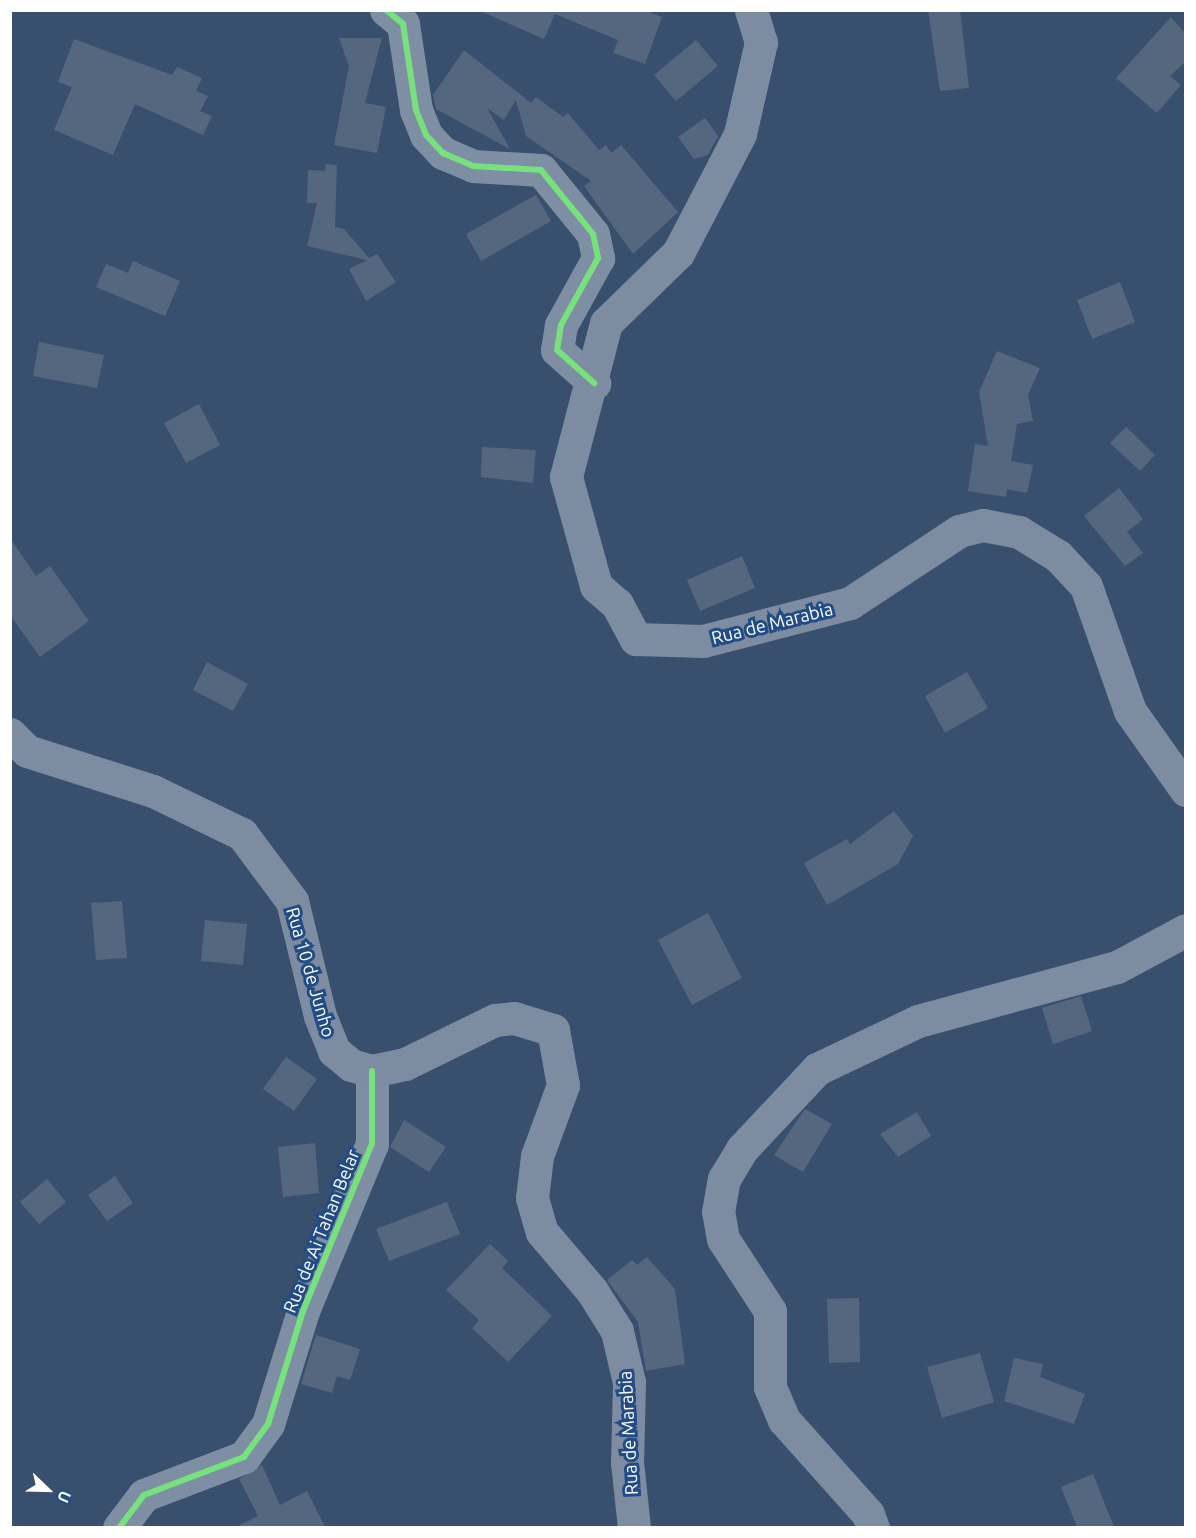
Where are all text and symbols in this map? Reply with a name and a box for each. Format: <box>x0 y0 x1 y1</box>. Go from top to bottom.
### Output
street label: Rua de Marabia <box>709 597 835 649</box>
street label: Rua 10 de Junho <box>282 905 340 1039</box>
street label: Rua de Ai Tahan Belar <box>278 1146 364 1316</box>
street label: Rua de Marabia <box>614 1370 642 1496</box>
north arrow <box>18 1460 78 1520</box>
text: U <box>54 1488 75 1506</box>

